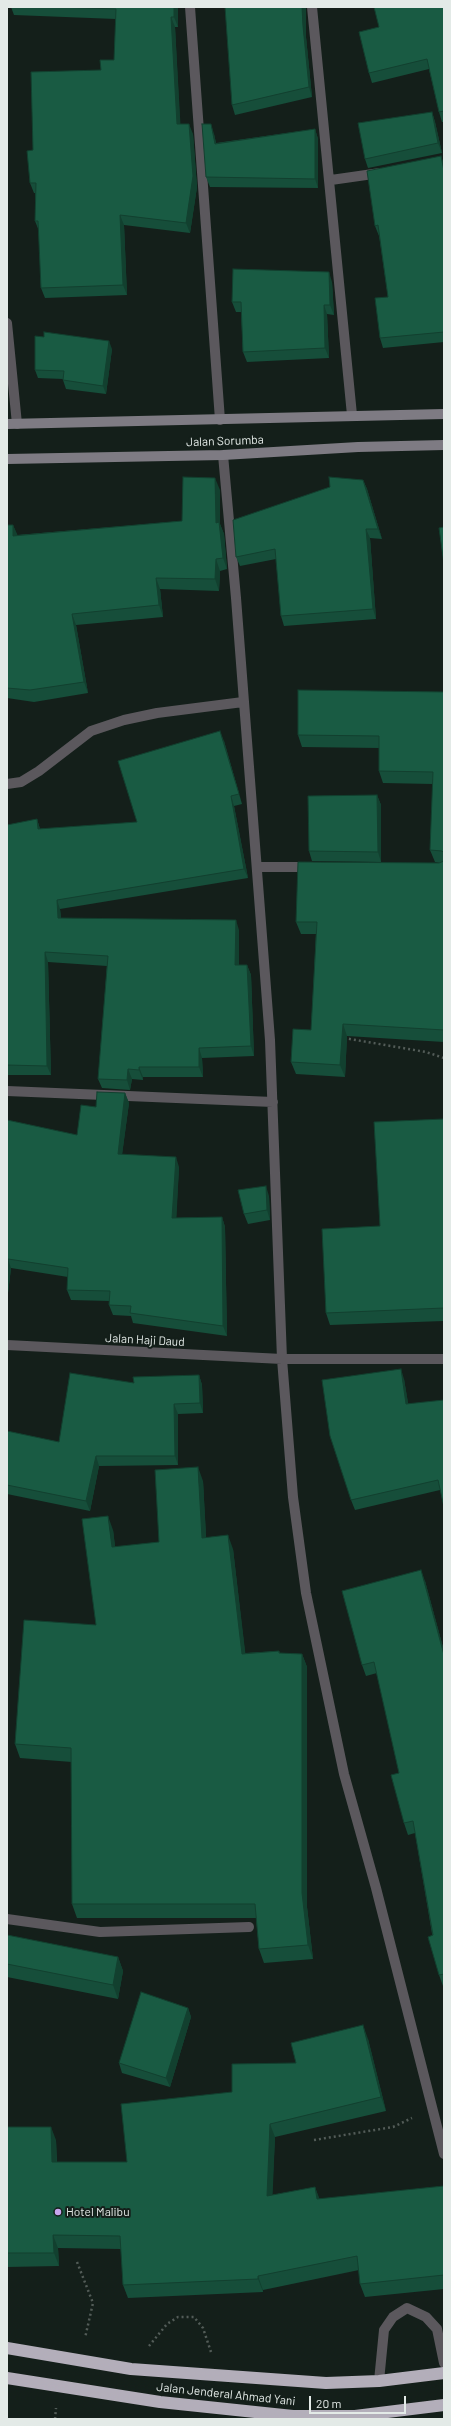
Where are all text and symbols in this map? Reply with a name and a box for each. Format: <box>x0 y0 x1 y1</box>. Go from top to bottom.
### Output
street label: Jalan Sorumba <box>186 432 264 450</box>
street label: Jalan Haji Daud <box>105 1331 185 1349</box>
place label: Hotel Malibu <box>66 2205 130 2219</box>
marker: Hotel Malibu <box>53 2207 63 2217</box>
street label: Jalan Jenderal Ahmad Yani <box>156 2380 296 2408</box>
scale bar <box>311 2388 408 2414</box>
text: 20 m <box>316 2396 342 2410</box>

